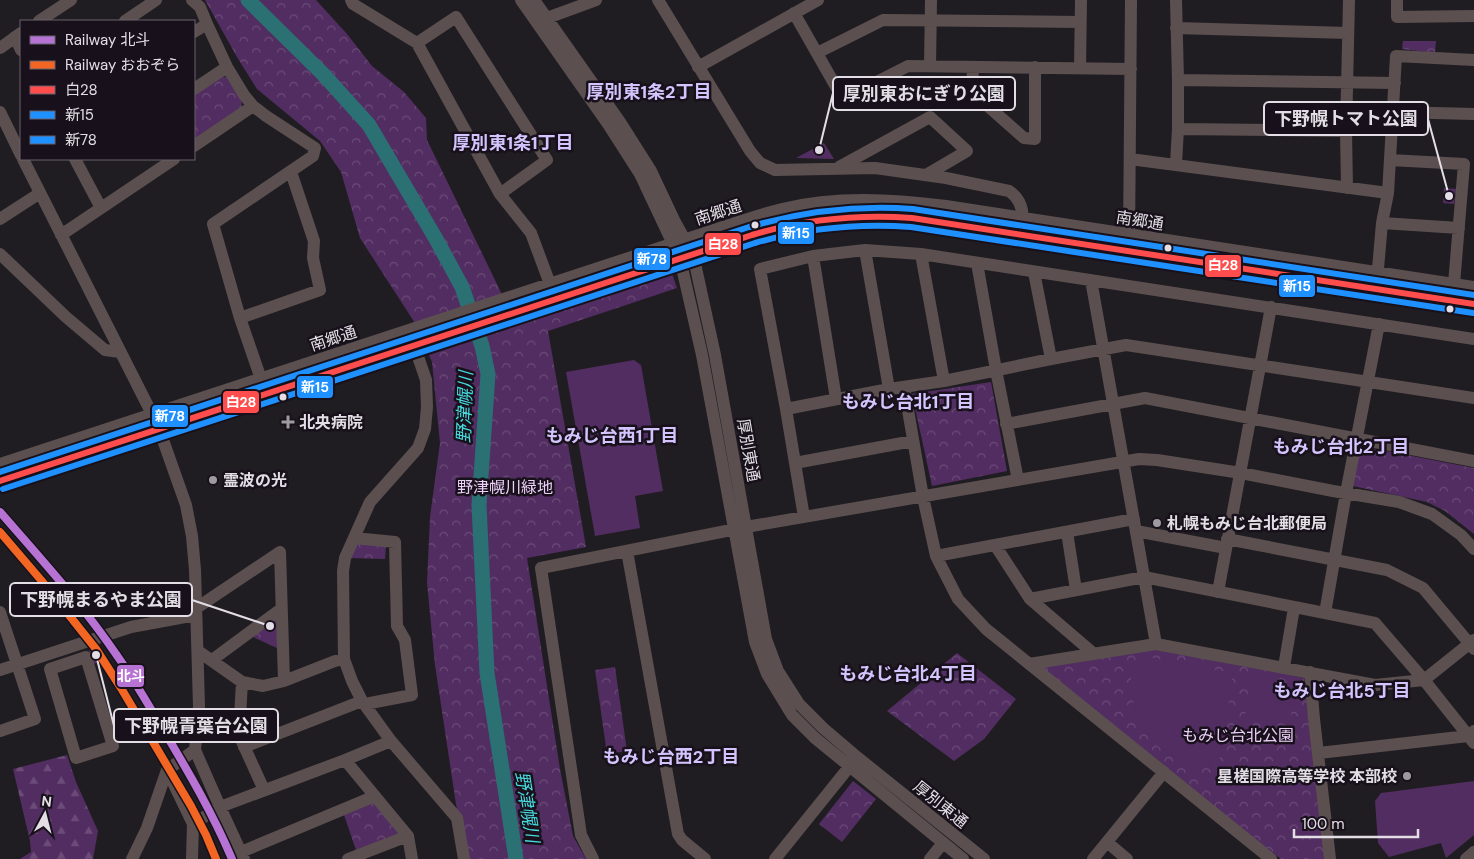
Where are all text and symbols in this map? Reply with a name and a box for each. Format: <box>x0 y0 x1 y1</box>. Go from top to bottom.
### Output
legend <box>20 20 195 160</box>
text: Railway 北斗 <box>65 30 150 50</box>
text: Railway おおぞら <box>65 55 180 75</box>
callout: 厚別東おにぎり公園 <box>833 77 1015 110</box>
text: 白28 <box>65 80 98 100</box>
district label: 厚別東1条2丁目 <box>587 80 711 104</box>
text: 厚別東おにぎり公園 <box>843 82 1005 106</box>
callout: 下野幌トマト公園 <box>1264 102 1428 135</box>
text: 新15 <box>65 105 94 125</box>
text: 下野幌トマト公園 <box>1274 107 1418 131</box>
text: 新78 <box>65 130 97 150</box>
district label: 厚別東1条1丁目 <box>452 131 574 155</box>
street label: 南郷通 <box>692 195 744 230</box>
street label: 南郷通 <box>1115 206 1165 235</box>
unlabelled marker <box>750 220 760 230</box>
line badge: 新15 <box>777 221 815 245</box>
text: 新15 <box>782 224 810 242</box>
line badge: 白28 <box>704 232 742 256</box>
text: 白28 <box>708 235 739 253</box>
unlabelled marker <box>1163 243 1173 253</box>
line badge: 新78 <box>633 247 671 271</box>
text: 新78 <box>637 250 667 268</box>
line badge: 白28 <box>1204 254 1242 278</box>
text: 白28 <box>1208 256 1239 274</box>
line badge: 新15 <box>1278 274 1316 298</box>
text: 新15 <box>1283 277 1311 295</box>
unlabelled marker <box>1445 304 1455 314</box>
street label: 南郷通 <box>307 321 359 356</box>
water label: 野津幌川 <box>452 369 478 443</box>
line badge: 新15 <box>296 375 334 399</box>
text: 新15 <box>301 378 329 396</box>
line badge: 白28 <box>222 390 260 414</box>
district label: もみじ台北1丁目 <box>842 390 974 414</box>
unlabelled marker <box>278 392 288 402</box>
text: 白28 <box>226 393 257 411</box>
line badge: 新78 <box>151 404 189 428</box>
text: 新78 <box>155 407 185 425</box>
place label: 北央病院 <box>299 412 363 433</box>
marker: 北央病院 <box>281 415 295 429</box>
street label: 厚別東通 <box>733 417 764 483</box>
district label: もみじ台西1丁目 <box>546 424 678 448</box>
district label: もみじ台北2丁目 <box>1273 435 1409 459</box>
place label: 霊波の光 <box>223 470 287 491</box>
marker: 霊波の光 <box>207 474 219 486</box>
park label: 野津幌川緑地 <box>457 477 553 498</box>
place label: 札幌もみじ台北郵便局 <box>1167 513 1327 534</box>
marker: 札幌もみじ台北郵便局 <box>1151 517 1163 529</box>
callout: 下野幌まるやま公園 <box>10 583 192 616</box>
text: 下野幌まるやま公園 <box>20 588 182 612</box>
district label: もみじ台北4丁目 <box>839 662 977 686</box>
line badge: 北斗 <box>116 664 145 688</box>
text: 北斗 <box>117 667 145 685</box>
district label: もみじ台北5丁目 <box>1273 679 1411 703</box>
callout: 下野幌青葉台公園 <box>114 709 278 742</box>
text: 下野幌青葉台公園 <box>124 714 268 738</box>
park label: もみじ台北公園 <box>1182 725 1294 746</box>
district label: もみじ台西2丁目 <box>603 745 739 769</box>
place label: 星槎国際高等学校 本部校 <box>1217 766 1397 787</box>
water label: 野津幌川 <box>510 770 545 846</box>
marker: 星槎国際高等学校 本部校 <box>1401 770 1413 782</box>
street label: 厚別東通 <box>909 776 972 833</box>
north arrow <box>20 789 70 839</box>
text: N <box>40 792 53 811</box>
scale bar <box>1294 806 1418 838</box>
text: 100 m <box>1302 814 1345 834</box>

